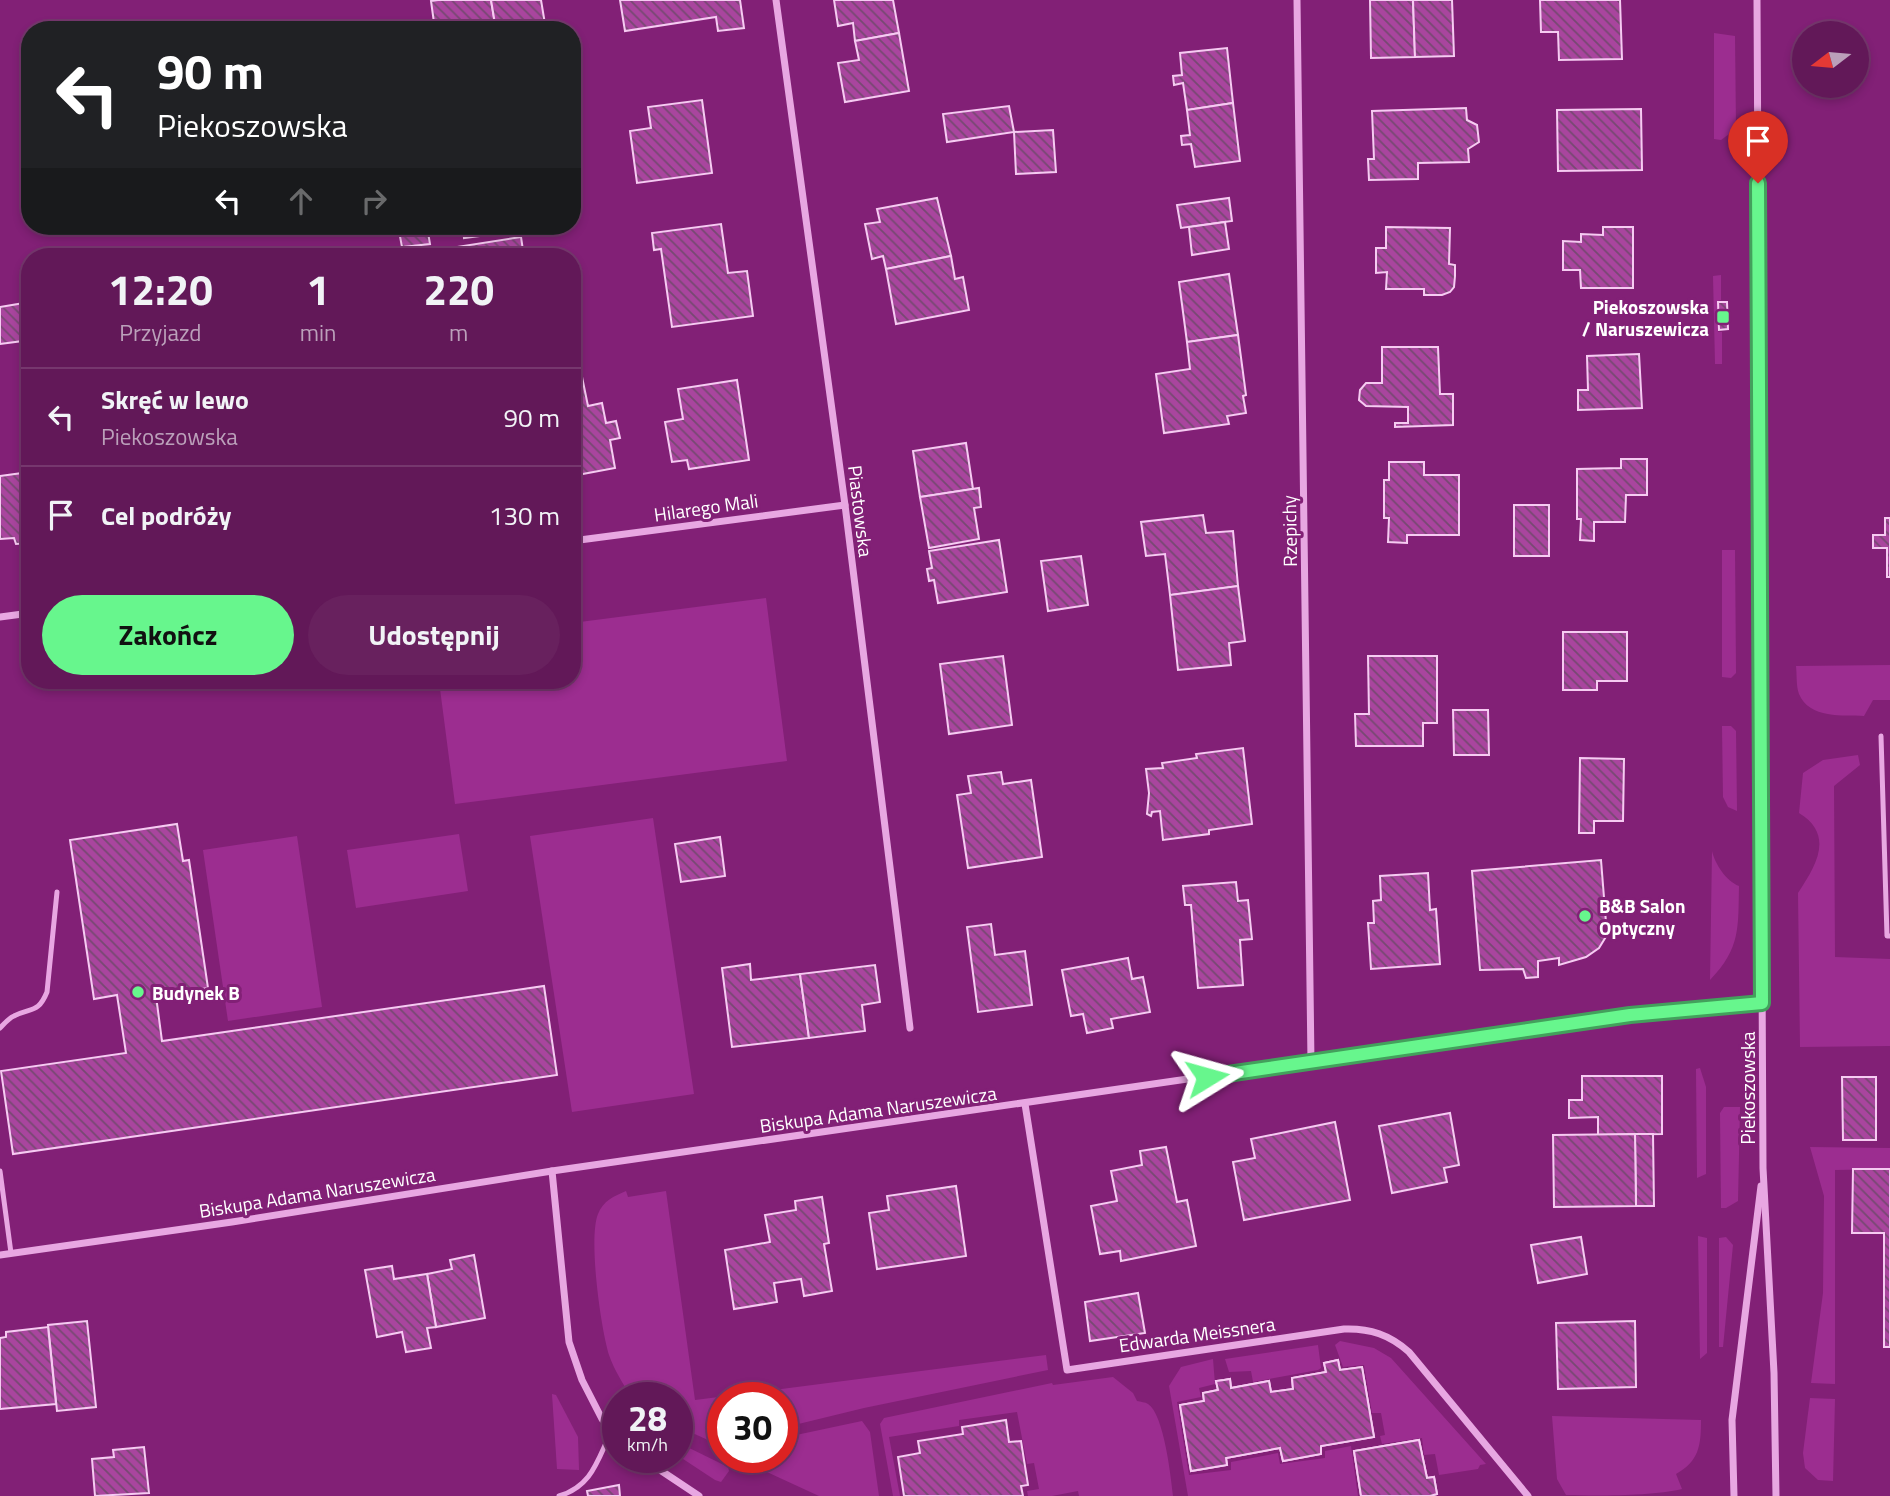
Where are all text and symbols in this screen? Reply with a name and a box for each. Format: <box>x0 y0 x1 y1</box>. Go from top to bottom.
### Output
north arrow <box>1792 21 1869 98</box>
map controls <box>1792 21 1869 98</box>
text: 90 m <box>157 33 264 108</box>
icon: left <box>42 49 133 140</box>
text: Piekoszowska <box>157 101 347 149</box>
pin <box>1728 111 1788 183</box>
icon: arrive <box>1739 122 1777 160</box>
icon: left <box>209 182 247 220</box>
icon: ahead <box>282 182 320 220</box>
icon: right <box>355 182 393 220</box>
text: 12:20 <box>108 257 213 321</box>
text: 1 <box>306 257 330 321</box>
text: 220 <box>423 257 494 321</box>
place label: Piekoszowska / Naruszewicza <box>1582 292 1709 343</box>
marker: Piekoszowska / Naruszewicza <box>1715 309 1731 325</box>
text: Przyjazd <box>119 315 202 350</box>
text: min <box>300 315 336 350</box>
text: m <box>449 315 468 350</box>
text: Skręć w lewo <box>101 380 249 419</box>
icon: left <box>42 398 80 436</box>
text: 90 m <box>503 398 560 437</box>
text: Piekoszowska <box>101 419 238 454</box>
street label: Piastowska <box>841 463 881 559</box>
street label: Hilarego Mali <box>652 485 760 529</box>
street label: Rzepichy <box>1274 495 1304 567</box>
icon: arrive <box>42 496 80 534</box>
text: Cel podróży <box>101 496 231 535</box>
text: 130 m <box>489 496 560 535</box>
button: Zakończ <box>42 595 294 675</box>
button: Udostępnij <box>308 595 560 675</box>
place label: B&B Salon Optyczny <box>1599 891 1685 942</box>
marker: B&B Salon Optyczny <box>1577 908 1593 924</box>
place label: Budynek B <box>152 978 240 1007</box>
marker: Budynek B <box>130 984 146 1000</box>
street label: Piekoszowska <box>1733 1031 1762 1145</box>
position arrow <box>1170 1040 1244 1114</box>
street label: Biskupa Adama Naruszewicza <box>758 1078 999 1140</box>
street label: Biskupa Adama Naruszewicza <box>197 1159 438 1225</box>
street label: Edwarda Meissnera <box>1117 1309 1277 1359</box>
speed limit sign: 30 <box>707 1382 798 1473</box>
text: 28 <box>628 1391 667 1445</box>
text: km/h <box>627 1431 668 1458</box>

